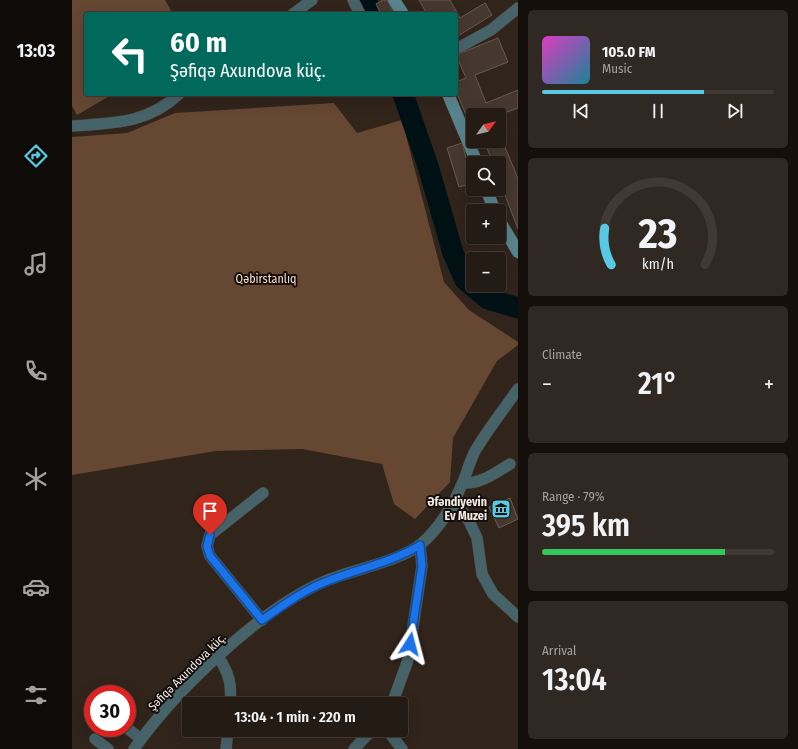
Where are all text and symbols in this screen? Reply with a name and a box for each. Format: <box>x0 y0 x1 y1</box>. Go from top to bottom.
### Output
text: 60 m <box>170 26 227 59</box>
icon: left <box>104 28 156 80</box>
text: 13:03 <box>17 40 55 62</box>
text: 105.0 FM <box>602 43 655 61</box>
text: Şəfiqə Axundova küç. <box>170 60 326 82</box>
text: Music <box>602 61 632 76</box>
icon: previous <box>570 100 592 122</box>
icon: pause <box>647 100 669 122</box>
icon: next <box>724 100 746 122</box>
north arrow <box>466 108 506 148</box>
map controls <box>466 108 506 292</box>
icon: directions <box>22 142 50 170</box>
button: search <box>466 156 506 196</box>
button: + <box>466 204 506 244</box>
text: 23 <box>638 208 677 258</box>
icon: music <box>22 250 50 278</box>
button: − <box>466 252 506 292</box>
text: km/h <box>642 255 674 272</box>
park label: Qəbirstanlıq <box>236 272 296 286</box>
text: Climate <box>542 347 582 362</box>
icon: phone <box>22 357 50 385</box>
text: 21° <box>638 366 678 402</box>
text: − <box>542 371 552 398</box>
text: + <box>764 371 774 398</box>
icon: climate <box>22 465 50 493</box>
text: Range · 79% <box>542 489 604 504</box>
pin <box>193 494 227 535</box>
place label: Əfəndiyevin Ev Muzei <box>428 495 487 523</box>
museum icon: Əfəndiyevin Ev Muzei <box>490 498 512 520</box>
icon: arrive <box>199 500 221 522</box>
text: 395 km <box>542 508 630 544</box>
icon: car <box>22 573 50 601</box>
position arrow <box>389 623 431 665</box>
street label: Şəfiqə Axundova küç. <box>145 630 229 714</box>
text: Arrival <box>542 643 576 658</box>
text: 13:04 <box>542 662 607 698</box>
icon: filters <box>22 681 50 709</box>
speed limit sign: 30 <box>84 685 136 737</box>
text: 13:04 · 1 min · 220 m <box>234 708 356 726</box>

